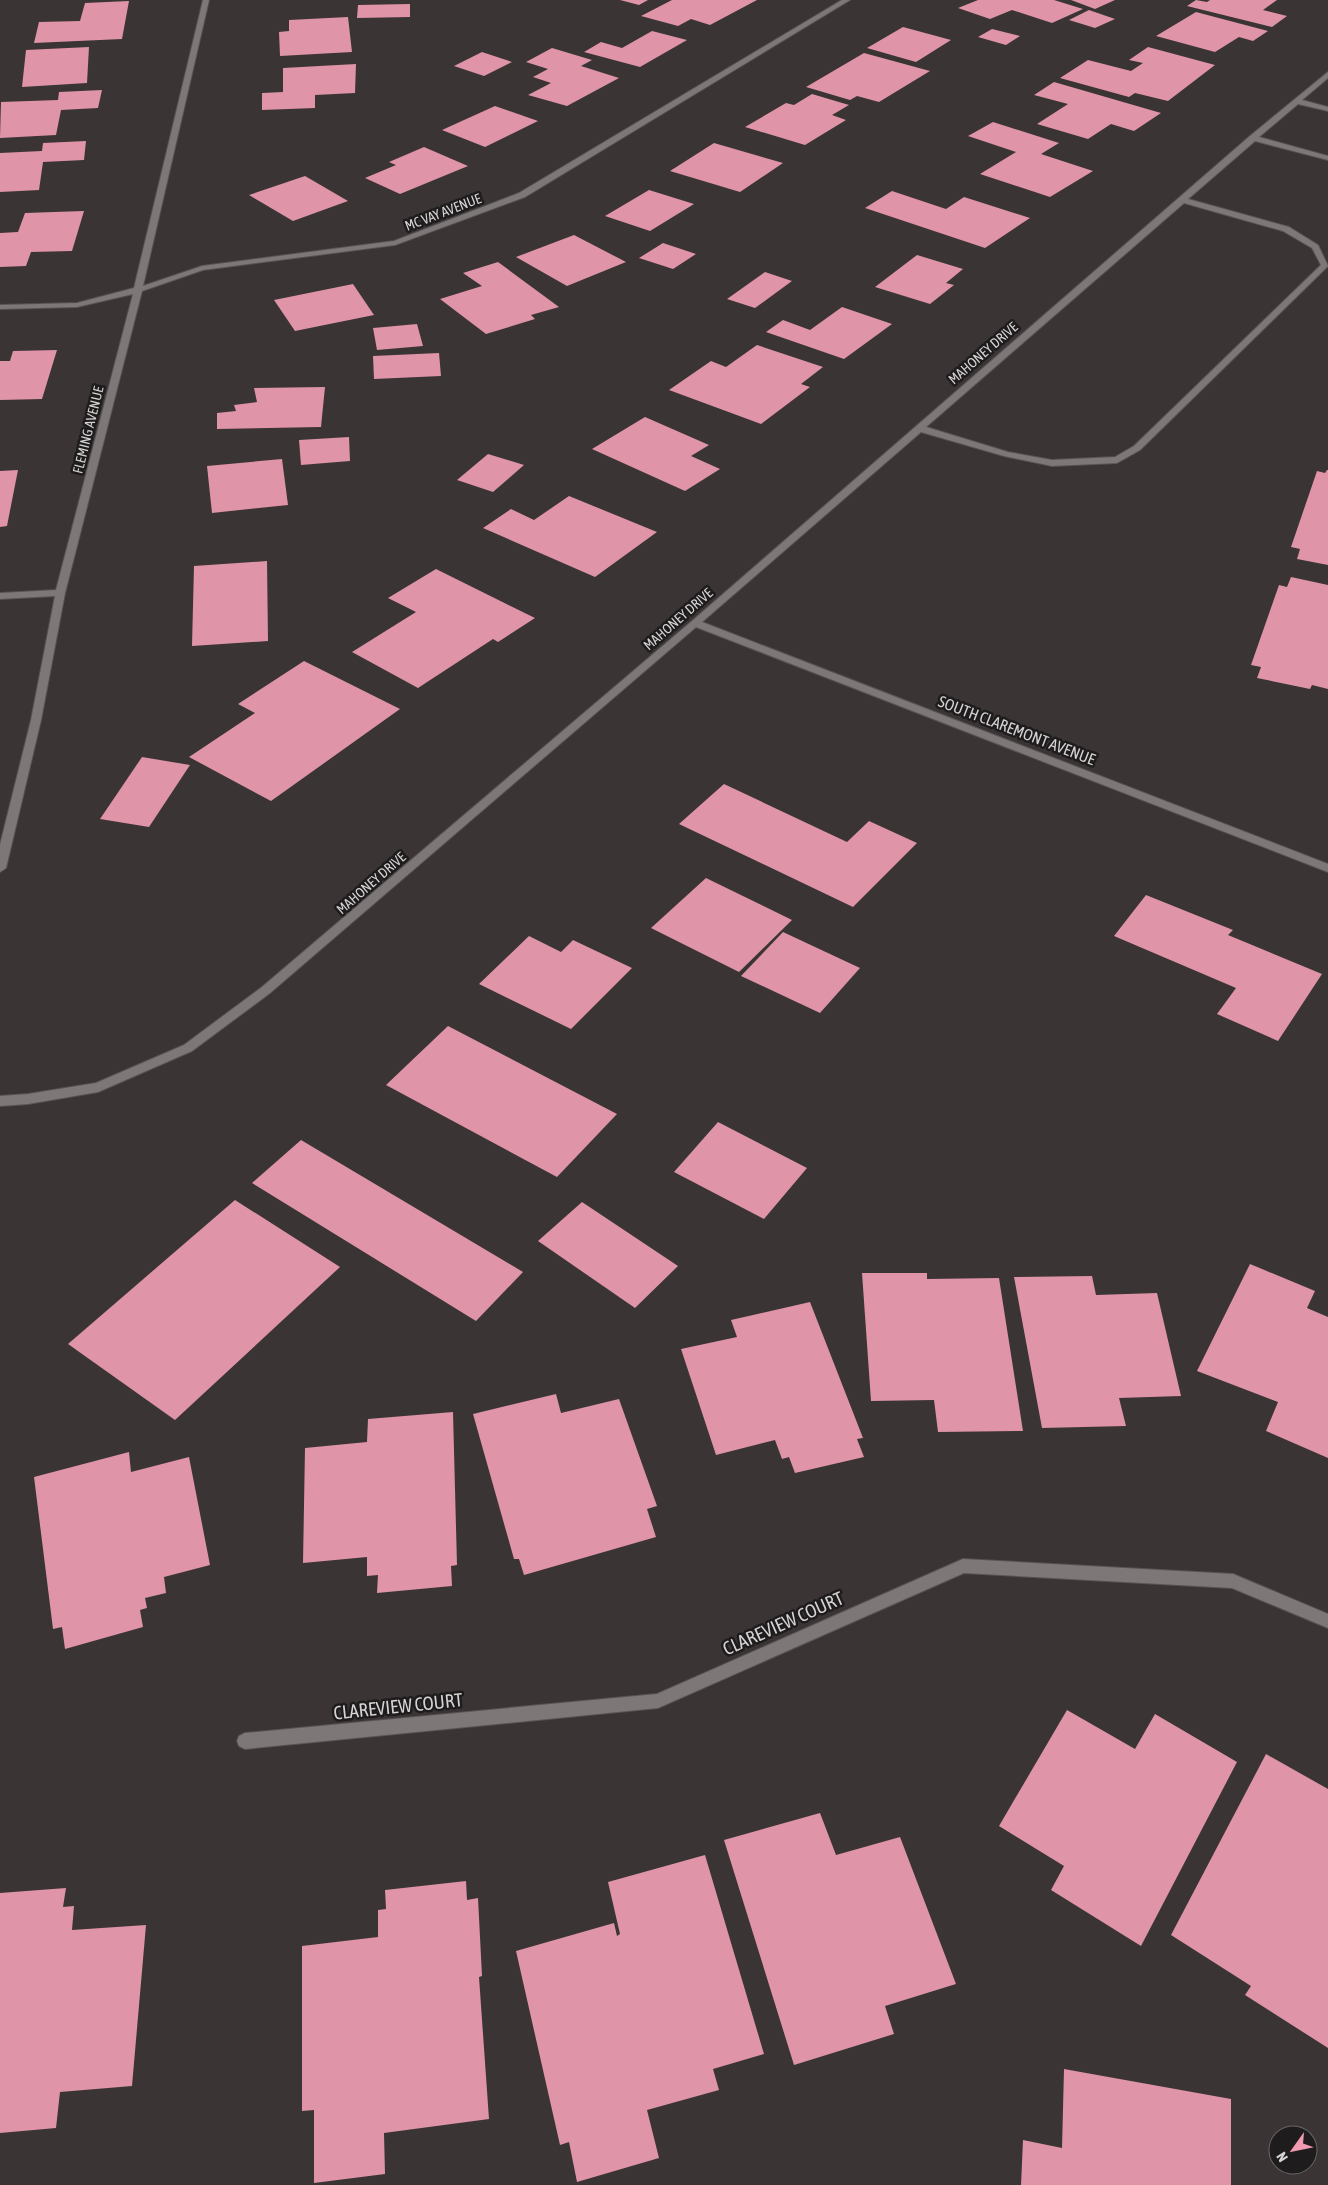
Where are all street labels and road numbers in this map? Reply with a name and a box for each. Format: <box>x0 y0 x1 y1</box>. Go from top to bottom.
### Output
street label: MC VAY AVENUE <box>403 190 483 234</box>
street label: MAHONEY DRIVE <box>945 319 1021 387</box>
street label: FLEMING AVENUE <box>69 385 107 475</box>
street label: MAHONEY DRIVE <box>640 585 716 653</box>
street label: SOUTH CLAREMONT AVENUE <box>936 692 1098 768</box>
street label: MAHONEY DRIVE <box>333 849 409 917</box>
street label: CLAREVIEW COURT <box>719 1586 847 1659</box>
street label: CLAREVIEW COURT <box>332 1688 464 1724</box>

